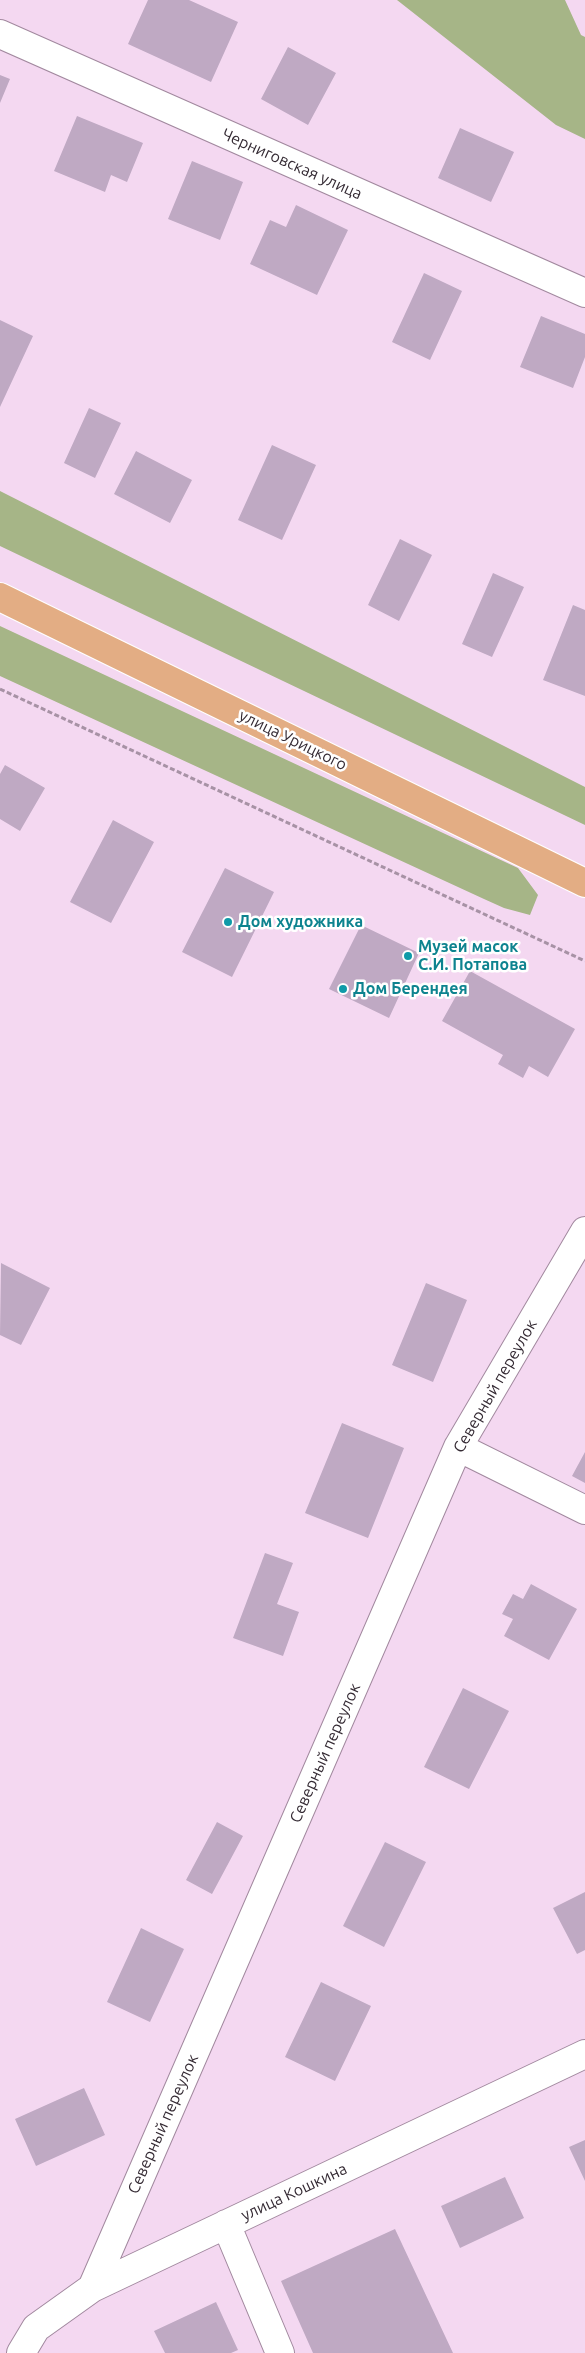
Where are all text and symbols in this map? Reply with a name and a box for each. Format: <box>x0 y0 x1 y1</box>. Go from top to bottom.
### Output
street label: Черниговская улица <box>219 124 365 204</box>
street label: улица Урицкого <box>236 706 350 774</box>
place label: Дом художника <box>238 912 363 932</box>
marker: Дом художника <box>222 916 234 928</box>
place label: Музей масок С.И. Потапова <box>418 937 527 975</box>
marker: Музей масок С.И. Потапова <box>402 950 414 962</box>
place label: Дом Берендея <box>353 979 468 999</box>
marker: Дом Берендея <box>337 983 349 995</box>
street label: Северный переулок <box>449 1316 541 1456</box>
street label: Северный переулок <box>286 1680 364 1826</box>
street label: Северный переулок <box>124 2051 202 2197</box>
street label: улица Кошкина <box>238 2159 350 2225</box>

